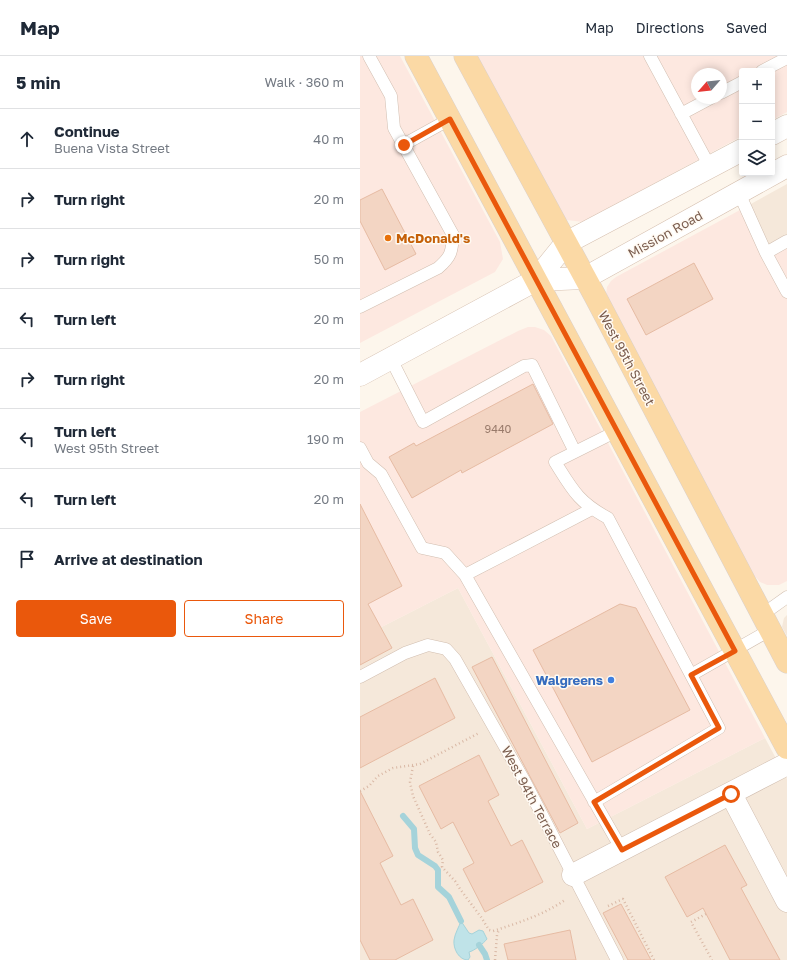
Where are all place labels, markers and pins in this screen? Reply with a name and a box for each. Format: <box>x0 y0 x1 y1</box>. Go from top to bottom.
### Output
place label: McDonald's <box>396 230 470 246</box>
marker: McDonald's <box>383 233 393 243</box>
place label: Walgreens <box>535 672 603 688</box>
marker: Walgreens <box>606 675 616 685</box>

